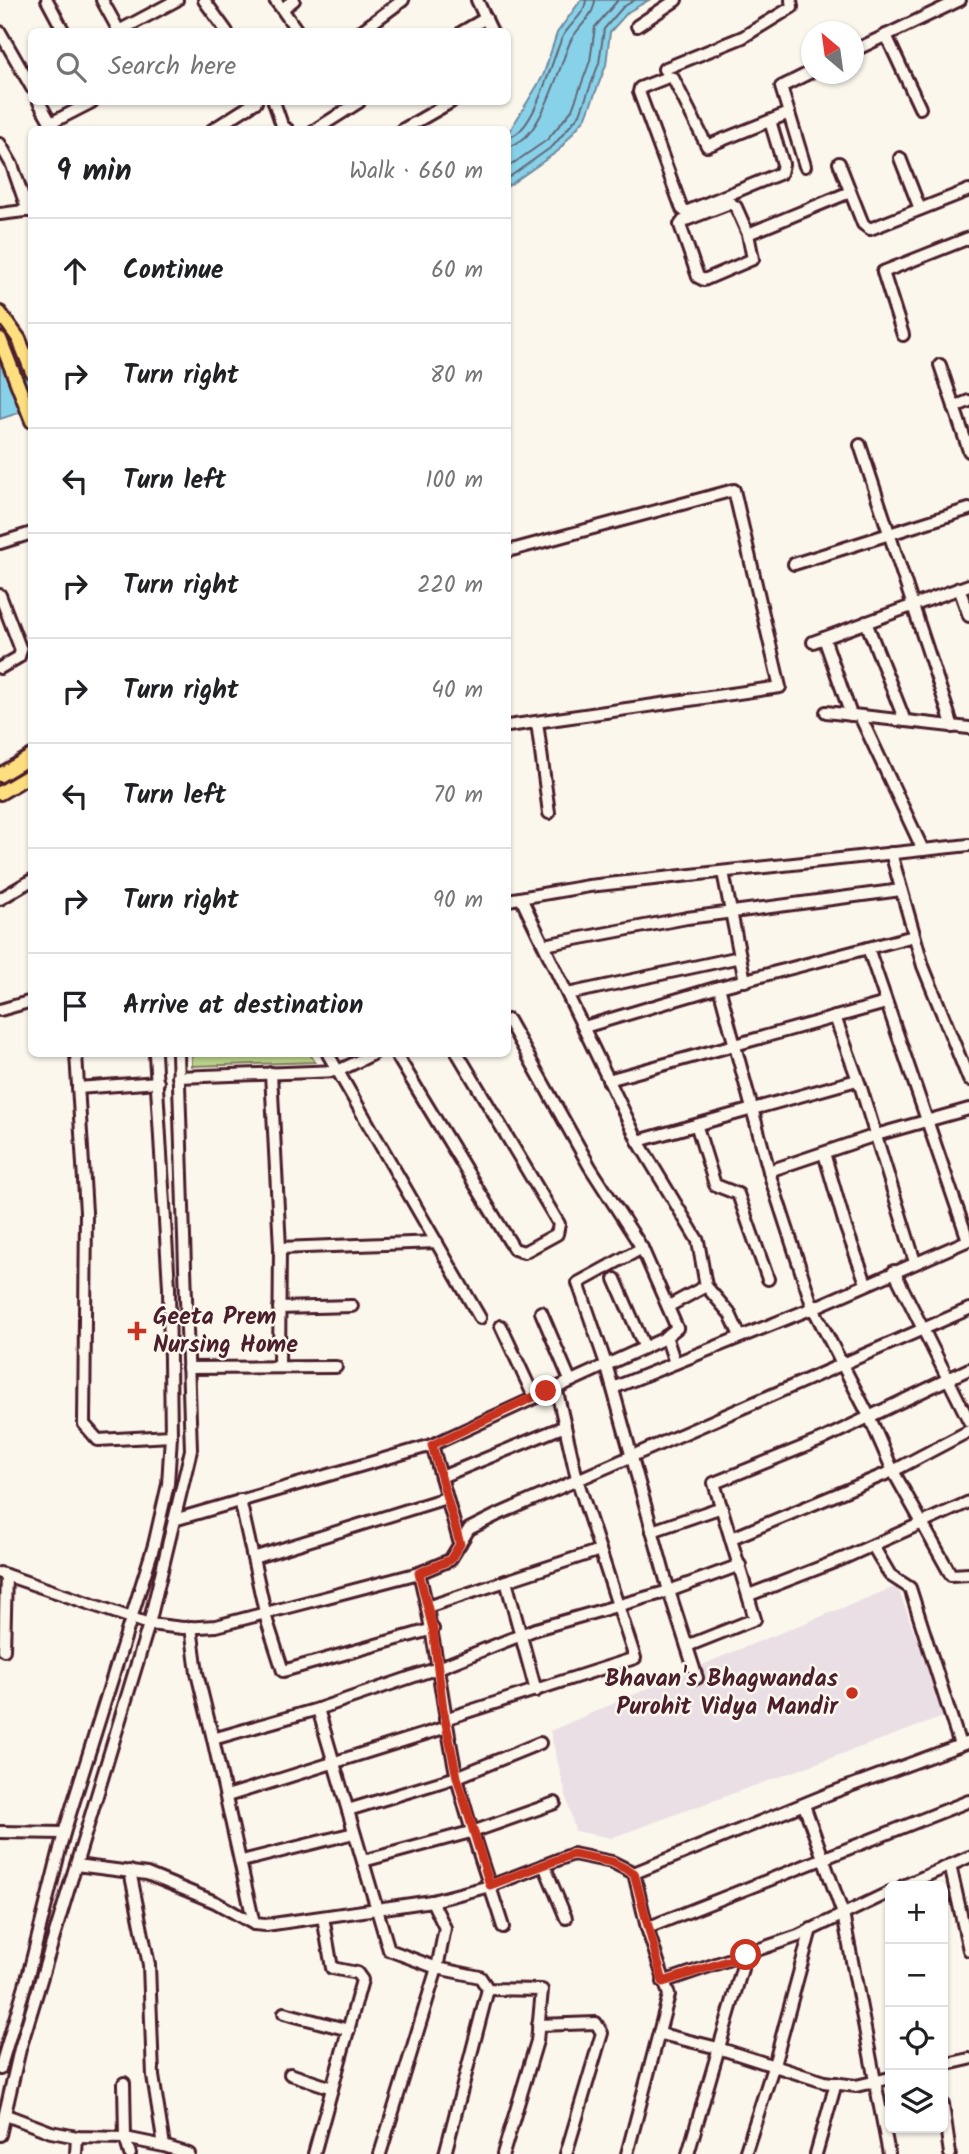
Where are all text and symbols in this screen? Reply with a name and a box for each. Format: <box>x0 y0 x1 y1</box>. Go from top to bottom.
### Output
north arrow <box>801 21 864 84</box>
search box <box>28 28 511 105</box>
text: Search here <box>108 46 236 88</box>
icon: search <box>52 48 90 86</box>
text: 9 min <box>56 148 132 196</box>
text: Walk · 660 m <box>349 154 483 190</box>
text: Continue <box>123 250 224 292</box>
icon: ahead <box>56 252 94 290</box>
text: 60 m <box>431 253 483 289</box>
text: Turn right <box>123 355 239 397</box>
icon: right <box>56 357 94 395</box>
text: 80 m <box>430 358 483 394</box>
text: Turn left <box>123 460 226 502</box>
icon: left <box>56 462 94 500</box>
text: 100 m <box>425 463 483 499</box>
text: Turn right <box>123 565 239 607</box>
icon: right <box>56 567 94 605</box>
text: 220 m <box>417 568 483 604</box>
text: Turn right <box>123 670 239 712</box>
icon: right <box>56 672 94 710</box>
text: 40 m <box>431 673 483 709</box>
text: Turn left <box>123 775 226 817</box>
icon: left <box>56 777 94 815</box>
text: 70 m <box>433 778 483 814</box>
text: Turn right <box>123 880 239 922</box>
icon: right <box>56 882 94 920</box>
text: 90 m <box>433 883 483 919</box>
text: Arrive at destination <box>123 985 363 1027</box>
icon: arrive <box>56 987 94 1025</box>
place label: Geeta Prem Nursing Home <box>153 1298 298 1365</box>
marker: Geeta Prem Nursing Home <box>127 1321 147 1341</box>
route end <box>530 1375 561 1406</box>
place label: Bhavan's Bhagwandas Purohit Vidya Mandir <box>605 1660 839 1727</box>
marker: Bhavan's Bhagwandas Purohit Vidya Mandir <box>844 1685 860 1701</box>
map controls <box>885 1881 948 2133</box>
button: + <box>885 1881 948 1944</box>
route start <box>730 1939 761 1970</box>
button: − <box>885 1944 948 2007</box>
button: locate <box>885 2007 948 2070</box>
button: layers <box>885 2070 948 2133</box>

